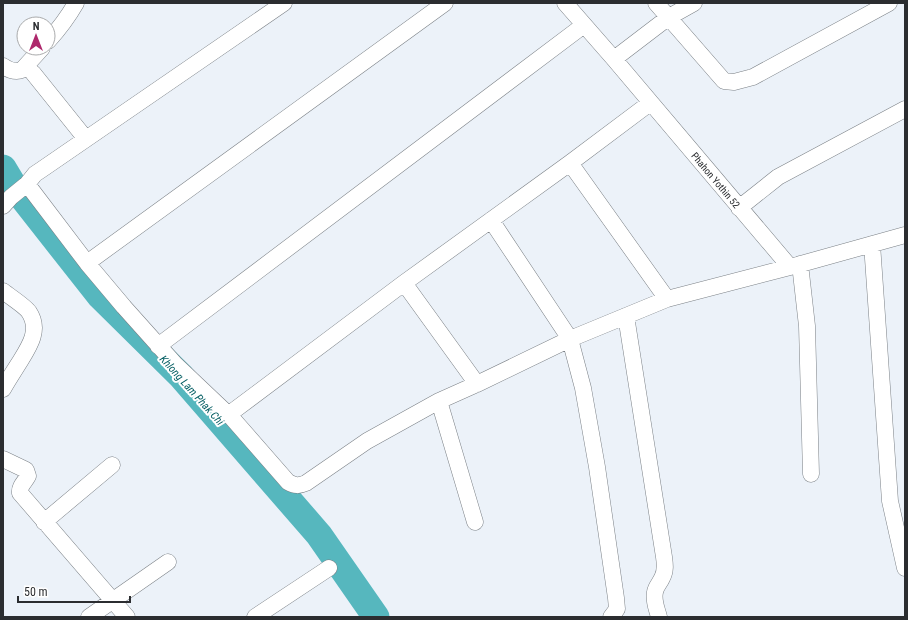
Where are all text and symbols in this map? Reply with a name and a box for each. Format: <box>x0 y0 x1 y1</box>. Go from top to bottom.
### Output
north arrow <box>16 16 56 56</box>
text: N <box>33 20 40 33</box>
street label: Phahon Yothin 52 <box>689 150 742 210</box>
water label: Khlong Lam Phak Chi <box>157 353 227 428</box>
scale bar <box>18 578 130 604</box>
text: 50 m <box>24 585 48 599</box>

